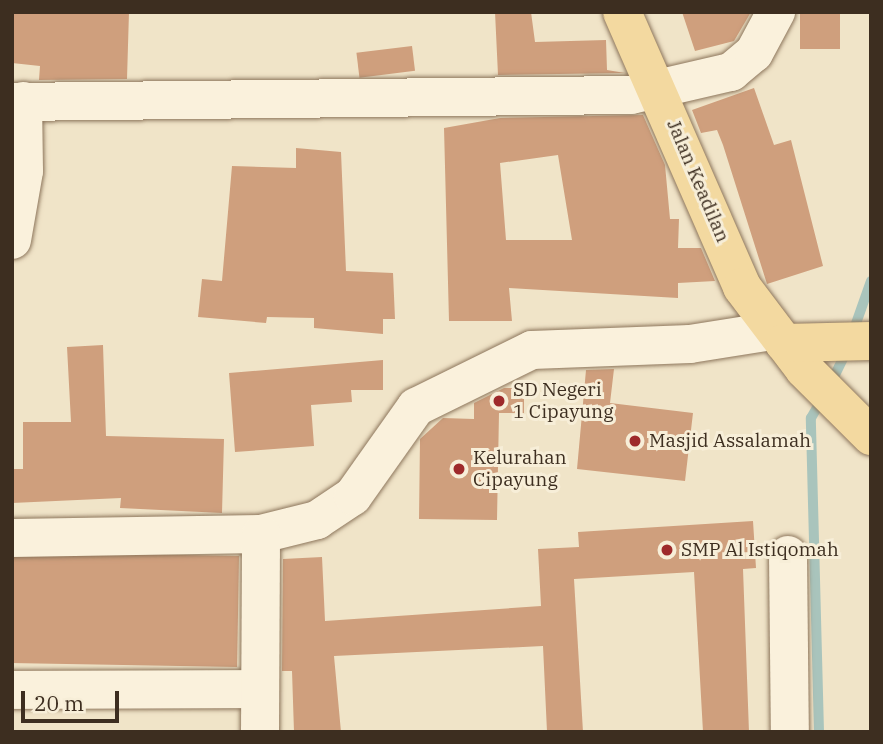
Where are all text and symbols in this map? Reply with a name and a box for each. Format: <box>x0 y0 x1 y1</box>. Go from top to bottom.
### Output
street label: Jalan Keadilan <box>662 116 734 246</box>
place label: SD Negeri 1 Cipayung <box>513 379 614 423</box>
marker: SD Negeri 1 Cipayung <box>491 393 507 409</box>
place label: Masjid Assalamah <box>649 430 811 452</box>
marker: Masjid Assalamah <box>627 433 643 449</box>
place label: Kelurahan Cipayung <box>473 447 567 491</box>
marker: Kelurahan Cipayung <box>451 461 467 477</box>
place label: SMP Al Istiqomah <box>681 539 839 561</box>
marker: SMP Al Istiqomah <box>659 542 675 558</box>
scale bar <box>24 678 122 722</box>
text: 20 m <box>34 689 84 717</box>

